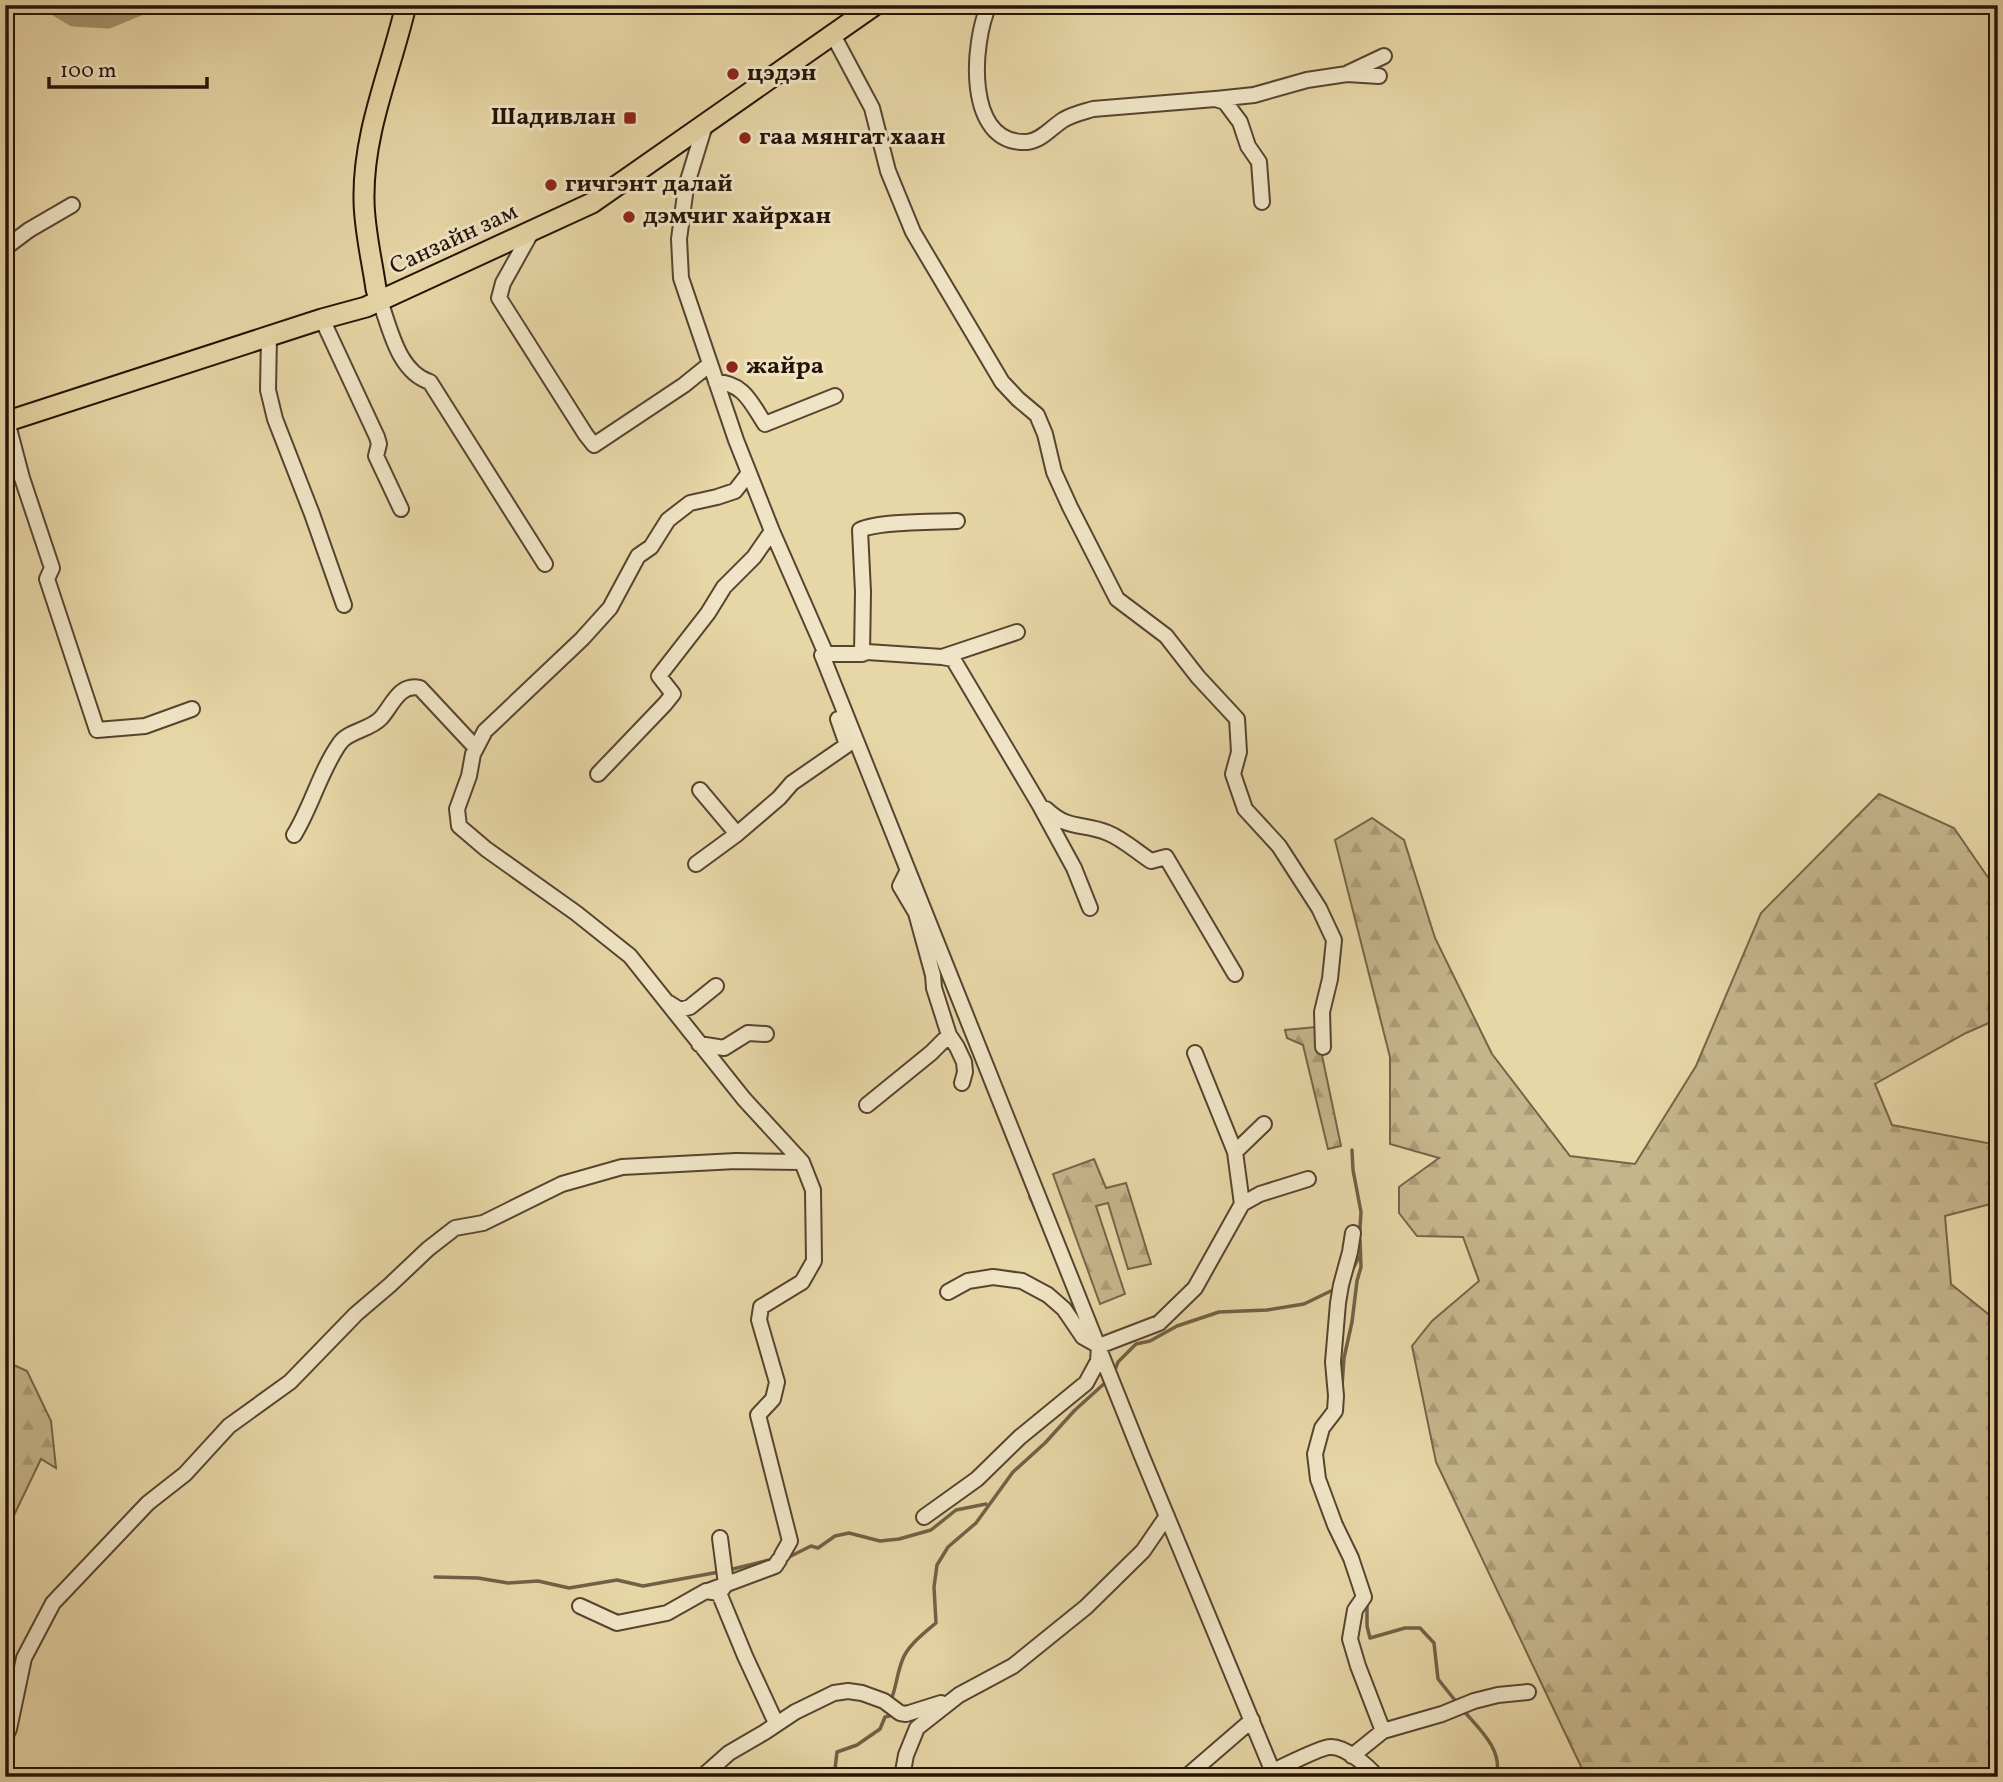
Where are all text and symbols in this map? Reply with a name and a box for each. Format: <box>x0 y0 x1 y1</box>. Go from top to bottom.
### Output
scale bar <box>49 46 206 90</box>
text: 100 m <box>60 57 117 86</box>
place label: цэдэн <box>747 57 816 91</box>
marker: цэдэн <box>725 66 741 82</box>
place label: Шадивлан <box>491 101 616 135</box>
marker: Шадивлан <box>622 110 638 126</box>
place label: гаа мянгат хаан <box>759 121 946 155</box>
marker: гаа мянгат хаан <box>737 130 753 146</box>
place label: гичгэнт далай <box>565 168 733 202</box>
marker: гичгэнт далай <box>543 177 559 193</box>
street label: Санзайн зам <box>385 196 523 284</box>
place label: дэмчиг хайрхан <box>643 200 831 234</box>
marker: дэмчиг хайрхан <box>621 209 637 225</box>
place label: жайра <box>746 350 824 384</box>
marker: жайра <box>724 359 740 375</box>

